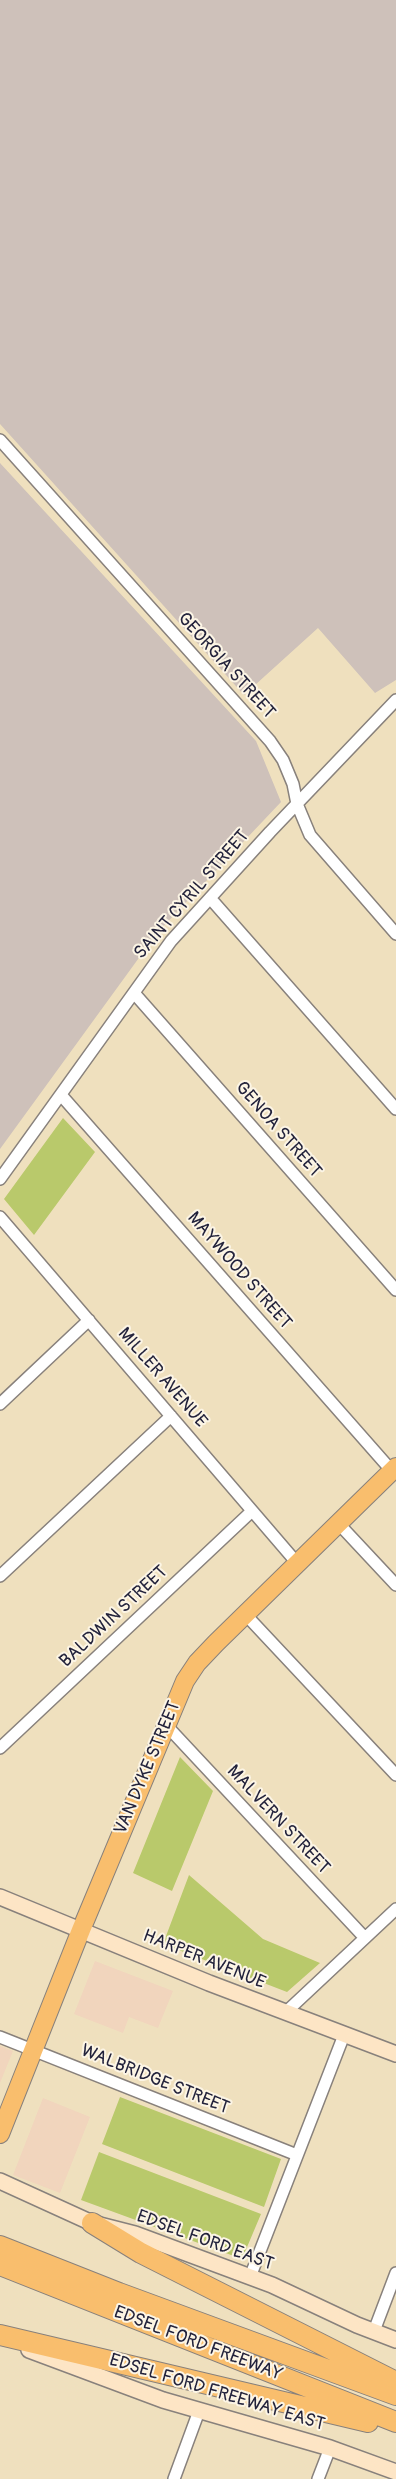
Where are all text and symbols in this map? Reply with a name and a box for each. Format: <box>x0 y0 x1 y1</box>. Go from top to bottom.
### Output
street label: GEORGIA STREET <box>173 608 279 724</box>
street label: SAINT CYRIL STREET <box>130 826 254 964</box>
street label: GENOA STREET <box>230 1077 326 1183</box>
street label: MAYWOOD STREET <box>182 1208 296 1334</box>
street label: MILLER AVENUE <box>113 1324 211 1432</box>
street label: BALDWIN STREET <box>56 1562 172 1672</box>
street label: VAN DYKE STREET <box>110 1698 186 1838</box>
street label: MALVERN STREET <box>222 1761 334 1879</box>
street label: HARPER AVENUE <box>139 1926 269 1994</box>
street label: WALBRIDGE STREET <box>78 2040 232 2120</box>
street label: EDSEL FORD EAST <box>134 2206 276 2276</box>
street label: EDSEL FORD FREEWAY <box>111 2302 285 2386</box>
street label: EDSEL FORD FREEWAY EAST <box>107 2350 327 2436</box>

